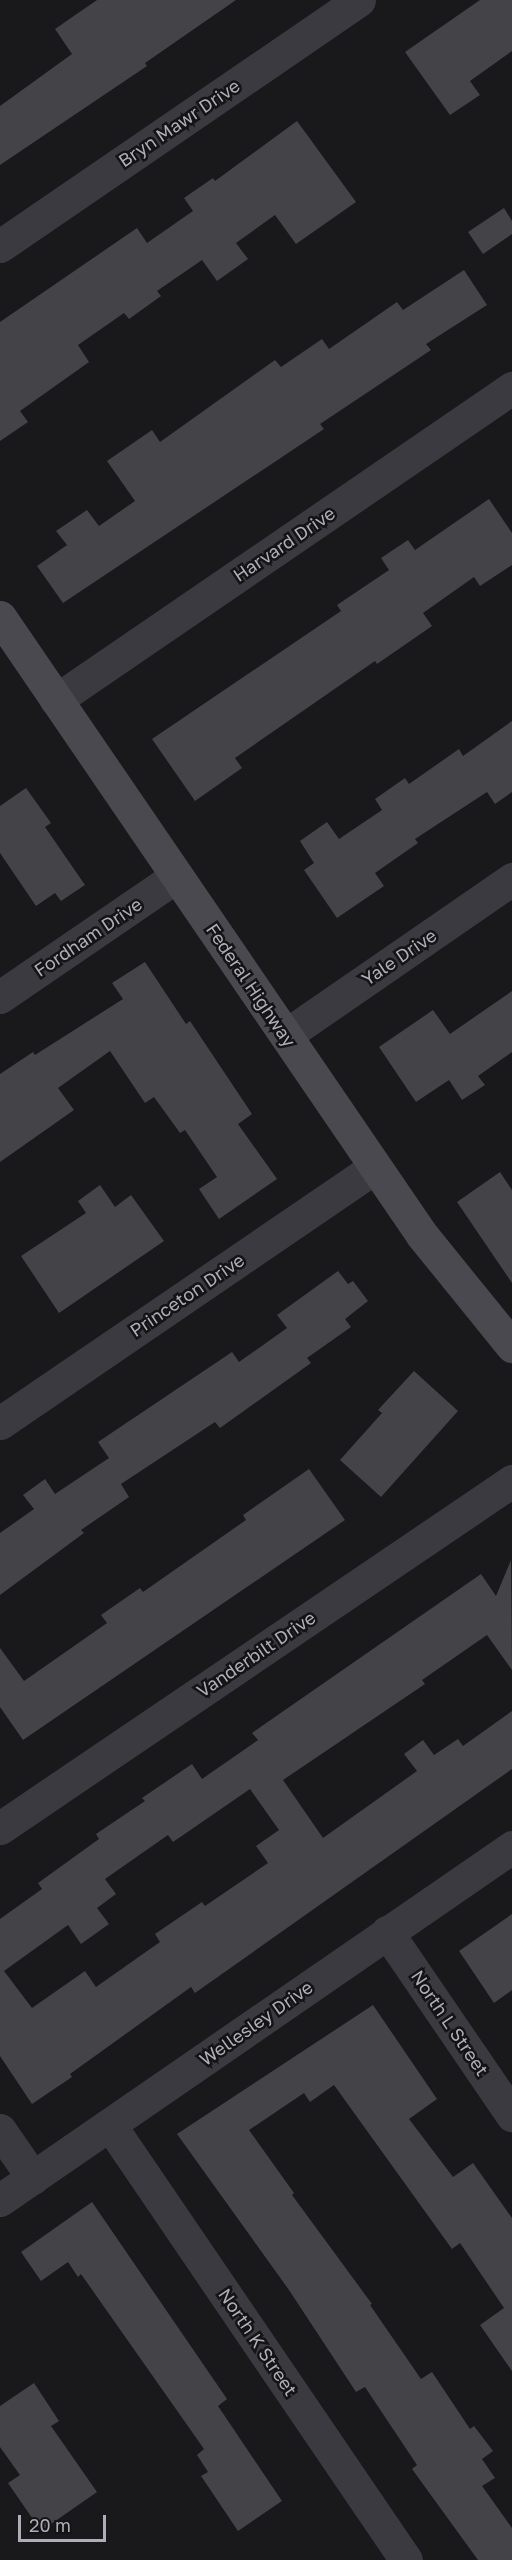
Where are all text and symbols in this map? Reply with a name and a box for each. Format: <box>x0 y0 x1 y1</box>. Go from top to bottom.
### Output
street label: Bryn Mawr Drive <box>114 74 244 172</box>
street label: Harvard Drive <box>229 502 339 586</box>
street label: Fordham Drive <box>30 893 146 981</box>
street label: Federal Highway <box>202 919 300 1051</box>
street label: Yale Drive <box>358 924 440 990</box>
street label: Princeton Drive <box>126 1249 248 1341</box>
street label: Vanderbilt Drive <box>193 1606 319 1702</box>
street label: North L Street <box>407 1966 493 2080</box>
street label: Wellesley Drive <box>195 1976 317 2070</box>
street label: North K Street <box>214 2284 302 2400</box>
scale bar <box>21 2503 110 2541</box>
text: 20 m <box>29 2514 71 2536</box>

